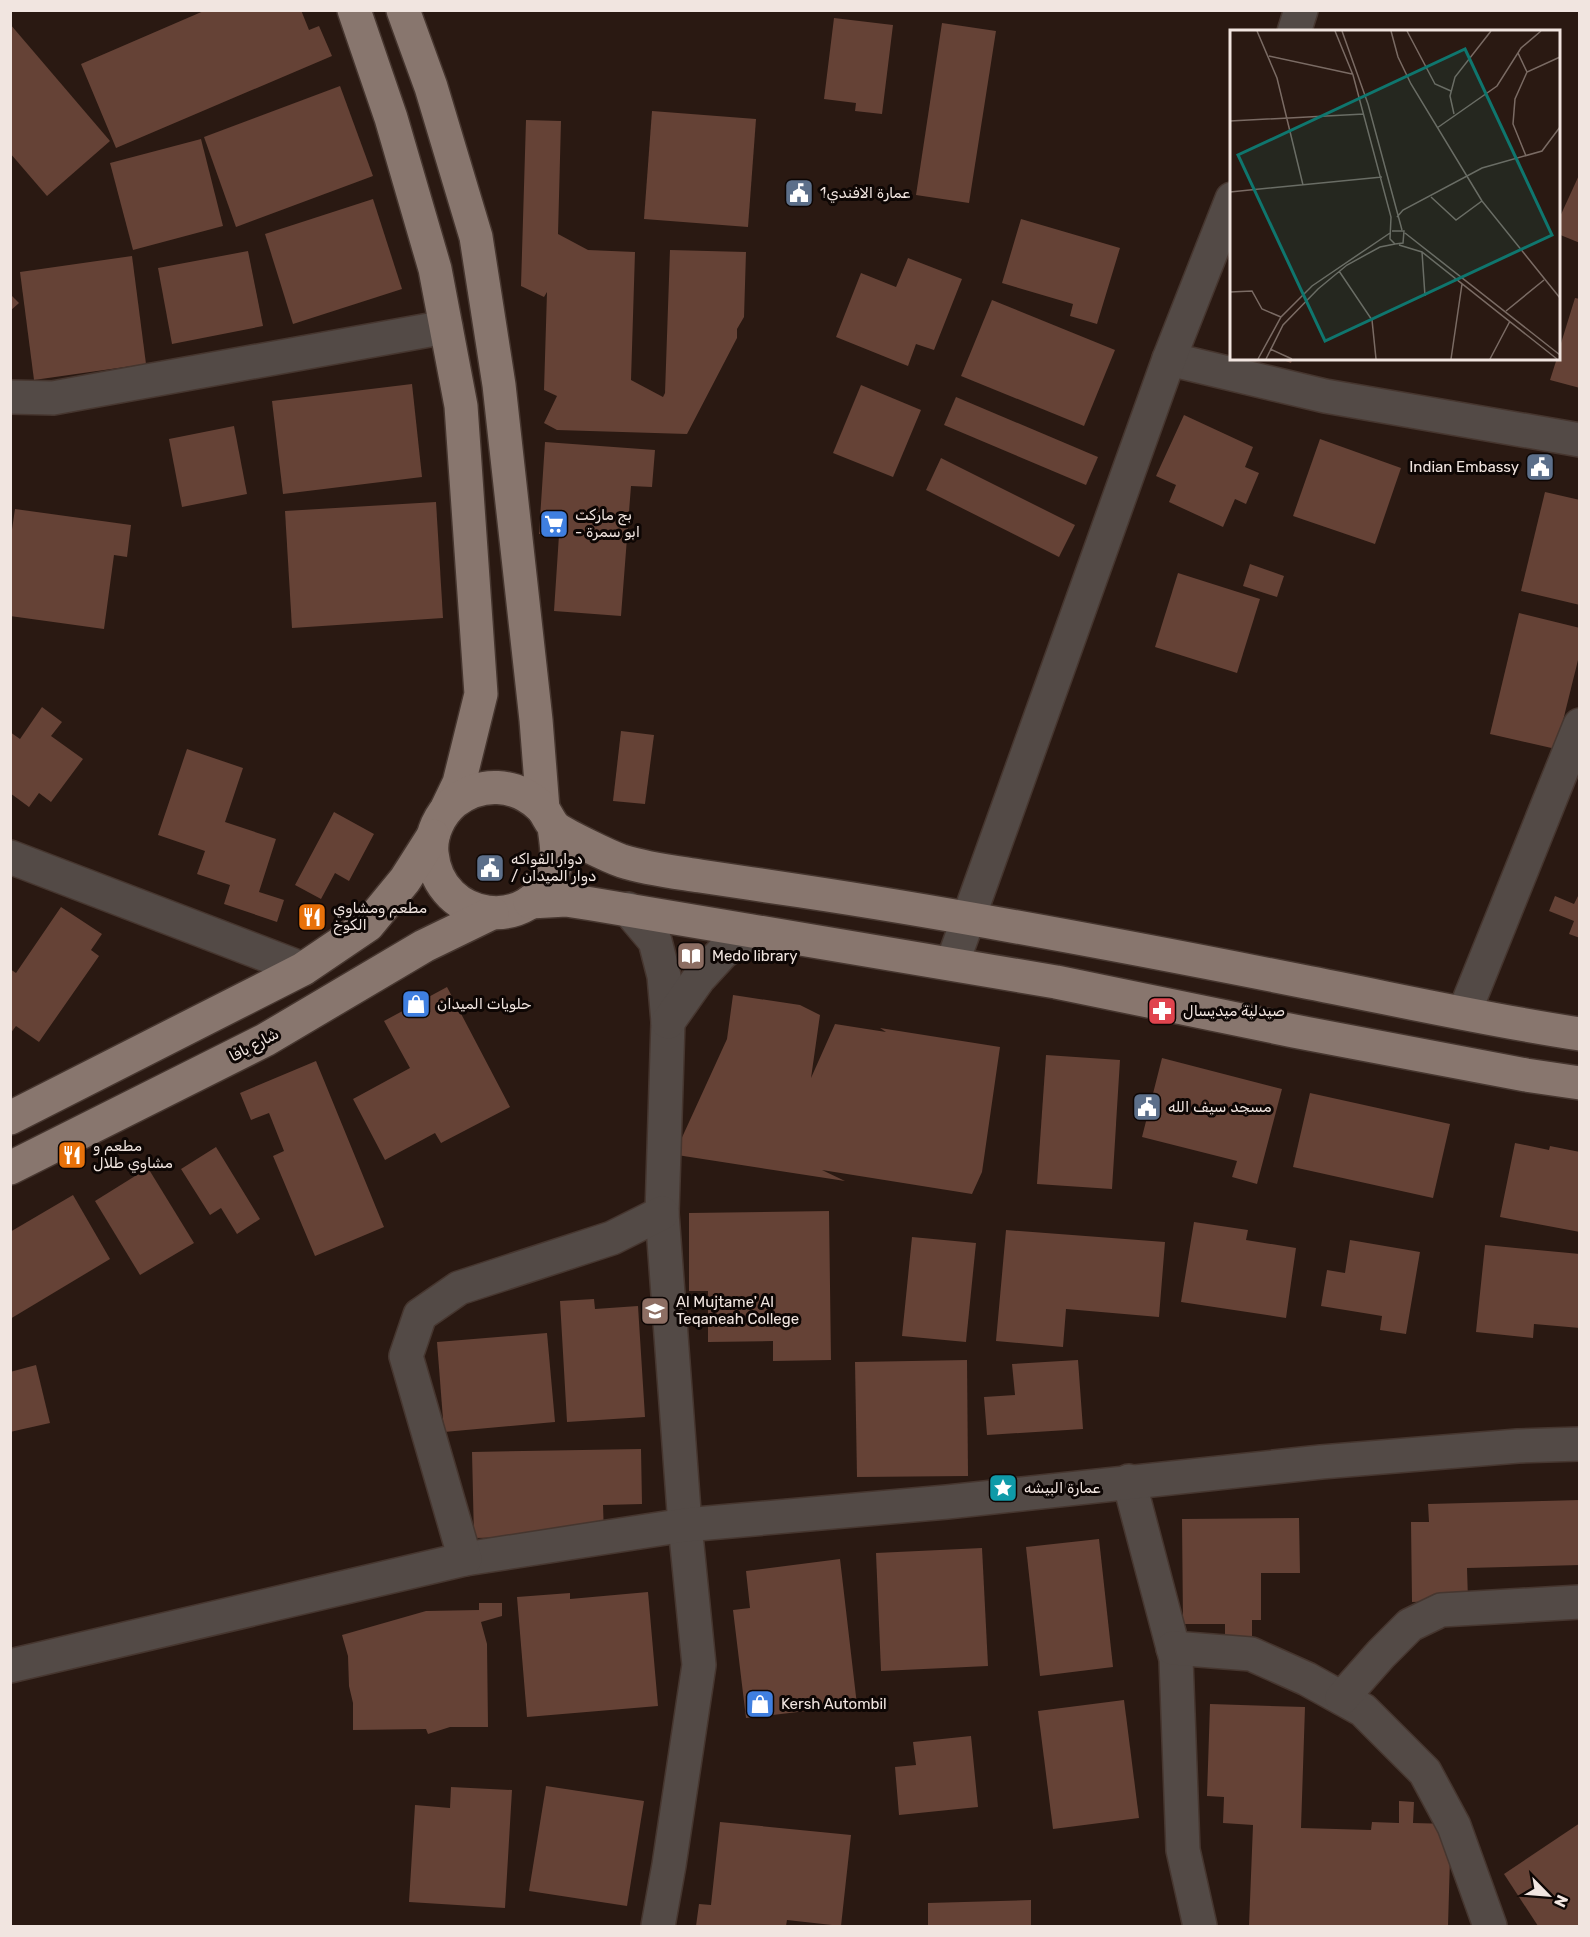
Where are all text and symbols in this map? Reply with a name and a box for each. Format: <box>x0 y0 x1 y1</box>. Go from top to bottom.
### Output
inset map <box>1230 30 1560 360</box>
public building icon: عمارة الافندي1 <box>783 177 815 209</box>
place label: عمارة الافندي1 <box>820 184 910 203</box>
public building icon: Indian Embassy <box>1524 451 1556 483</box>
place label: Indian Embassy <box>1409 458 1519 476</box>
place label: بج ماركت - ابو سمرة <box>575 506 640 541</box>
supermarket icon: بج ماركت - ابو سمرة <box>538 508 570 540</box>
place label: دوار الفواكه / دوار الميدان <box>511 850 596 886</box>
public building icon: دوار الفواكه / دوار الميدان <box>474 852 506 884</box>
place label: مطعم ومشاوي الكوخ <box>333 899 427 936</box>
restaurant icon: مطعم ومشاوي الكوخ <box>296 901 328 933</box>
library icon: Medo library <box>675 940 707 972</box>
place label: Medo library <box>712 947 798 965</box>
shop icon: حلويات الميدان <box>400 988 432 1020</box>
place label: حلويات الميدان <box>437 995 532 1013</box>
pharmacy icon: صيدلية ميديسال <box>1146 995 1178 1027</box>
place label: صيدلية ميديسال <box>1183 1002 1285 1020</box>
street label: شارع يافا <box>226 1025 283 1067</box>
public building icon: مسجد سيف الله <box>1131 1091 1163 1123</box>
place label: مسجد سيف الله <box>1168 1098 1272 1116</box>
place label: مطعم و مشاوي طلال <box>93 1137 173 1173</box>
restaurant icon: مطعم و مشاوي طلال <box>56 1139 88 1171</box>
place label: Al Mujtame' Al Teqaneah College <box>676 1293 799 1328</box>
school or university icon: Al Mujtame' Al Teqaneah College <box>639 1295 671 1327</box>
place icon: عمارة البيشه <box>987 1472 1019 1504</box>
place label: عمارة البيشه <box>1024 1479 1101 1497</box>
shop icon: Kersh Autombil <box>744 1688 776 1720</box>
place label: Kersh Autombil <box>781 1695 887 1713</box>
north arrow <box>1518 1865 1578 1925</box>
text: N <box>1550 1892 1572 1910</box>

